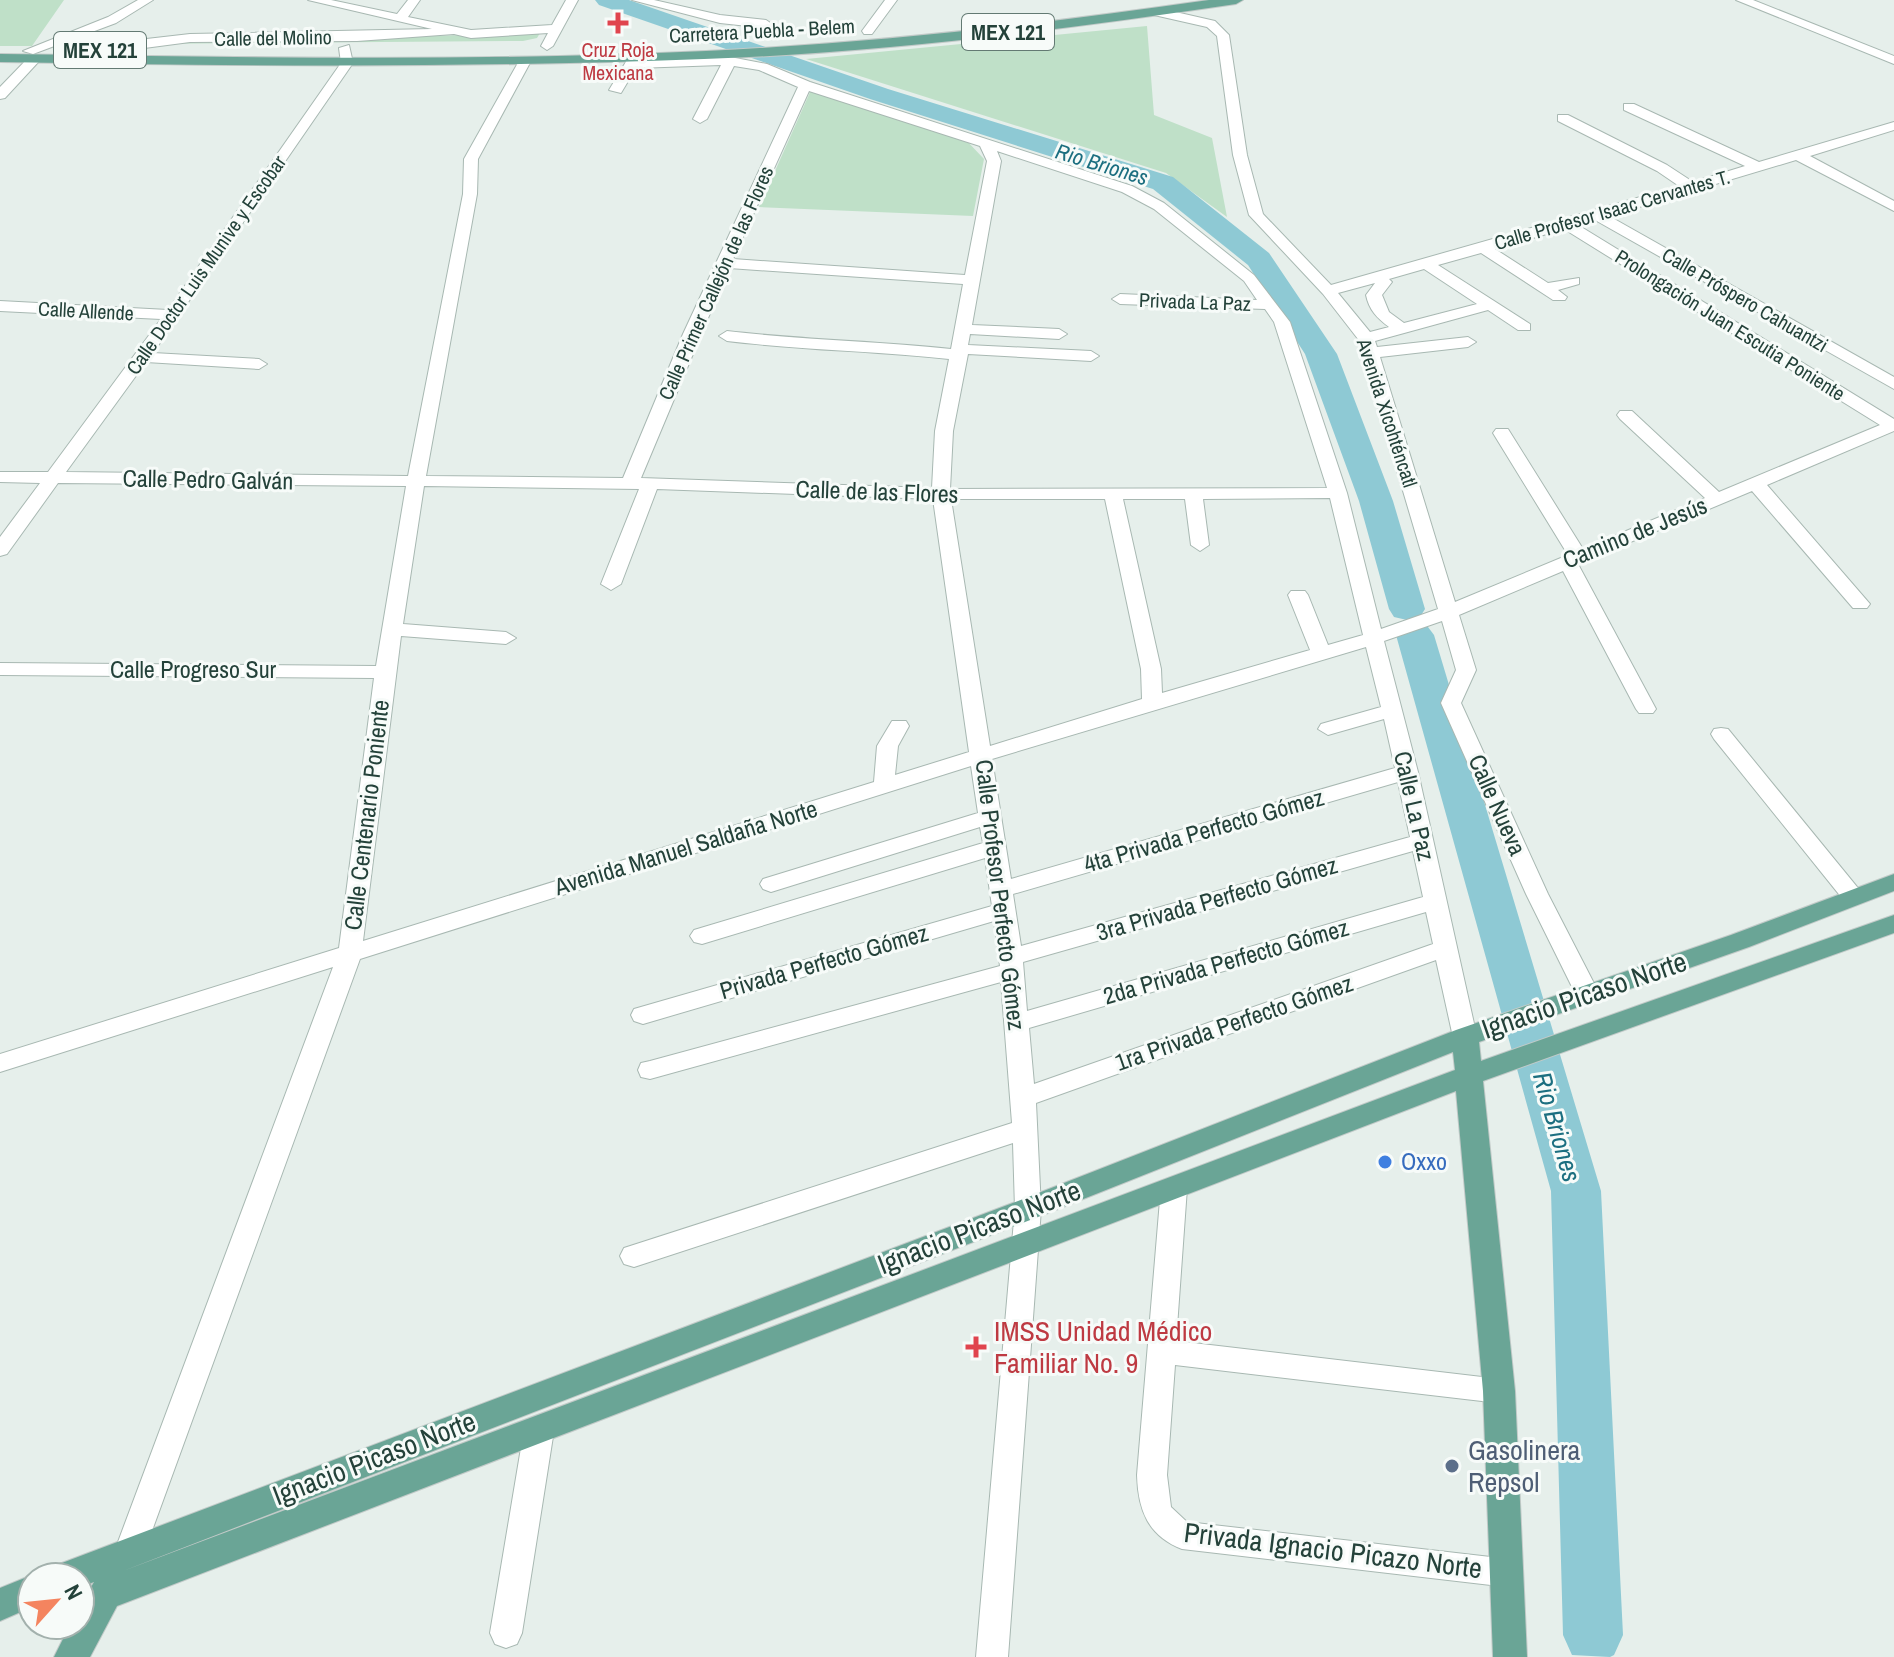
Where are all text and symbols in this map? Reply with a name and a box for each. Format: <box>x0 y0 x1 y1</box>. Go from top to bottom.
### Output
marker: Cruz Roja Mexicana <box>607 12 629 34</box>
street label: Carretera Puebla - Belem <box>668 12 856 49</box>
road number: MEX 121 <box>962 14 1054 50</box>
street label: Calle del Molino <box>214 23 332 52</box>
road number: MEX 121 <box>54 32 146 68</box>
place label: Cruz Roja Mexicana <box>582 36 654 86</box>
water label: Rio Briones <box>1052 136 1152 192</box>
street label: Calle Doctor Luis Munive y Escobar <box>120 149 292 380</box>
street label: Calle Primer Callejón de las Flores <box>652 162 779 404</box>
street label: Calle Profesor Isaac Cervantes T. <box>1491 163 1733 256</box>
street label: Calle Próspero Cahuantzi <box>1657 241 1833 358</box>
street label: Prolongación Juan Escutia Poniente <box>1610 243 1850 407</box>
street label: Privada La Paz <box>1139 286 1252 317</box>
street label: Calle Allende <box>38 295 135 326</box>
street label: Avenida Xicohténcatl <box>1350 334 1424 491</box>
street label: Calle Pedro Galván <box>122 462 294 496</box>
street label: Calle de las Flores <box>795 472 959 510</box>
street label: Camino de Jesús <box>1558 489 1712 576</box>
street label: Calle Progreso Sur <box>110 653 277 685</box>
street label: Calle Centenario Poniente <box>336 698 396 932</box>
street label: Calle La Paz <box>1387 748 1443 864</box>
street label: Calle Nueva <box>1461 749 1534 860</box>
street label: Calle Profesor Perfecto Gómez <box>969 758 1033 1032</box>
street label: 4ta Privada Perfecto Gómez <box>1080 780 1328 880</box>
street label: Avenida Manuel Saldaña Norte <box>549 792 821 903</box>
street label: 3ra Privada Perfecto Gómez <box>1092 848 1341 948</box>
street label: 2da Privada Perfecto Gómez <box>1099 911 1352 1011</box>
street label: Privada Perfecto Gómez <box>716 916 932 1006</box>
street label: Ignacio Picaso Norte <box>1476 942 1692 1048</box>
street label: 1ra Privada Perfecto Gómez <box>1111 966 1357 1078</box>
water label: Rio Briones <box>1525 1068 1590 1186</box>
place label: Oxxo <box>1401 1145 1447 1177</box>
marker: Oxxo <box>1376 1153 1394 1171</box>
street label: Ignacio Picaso Norte <box>872 1171 1086 1283</box>
place label: IMSS Unidad Médico Familiar No. 9 <box>994 1312 1212 1382</box>
marker: IMSS Unidad Médico Familiar No. 9 <box>965 1336 987 1358</box>
street label: Ignacio Picaso Norte <box>267 1402 481 1514</box>
place label: Gasolinera Repsol <box>1468 1431 1581 1501</box>
marker: Gasolinera Repsol <box>1443 1457 1461 1475</box>
street label: Privada Ignacio Picazo Norte <box>1182 1513 1484 1587</box>
north arrow <box>16 1561 96 1641</box>
text: N <box>57 1579 90 1605</box>

